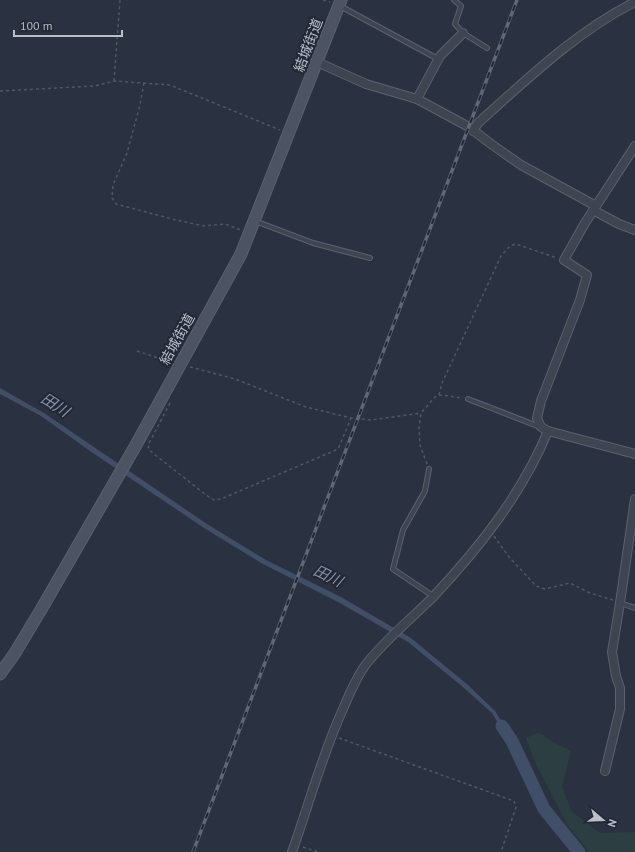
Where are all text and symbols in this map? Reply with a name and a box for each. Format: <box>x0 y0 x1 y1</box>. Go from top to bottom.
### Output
scale bar <box>14 12 122 38</box>
street label: 結城街道 <box>290 16 326 74</box>
text: 100 m <box>20 18 53 33</box>
street label: 結城街道 <box>156 310 198 368</box>
water label: 田川 <box>38 389 75 422</box>
water label: 田川 <box>311 560 348 592</box>
north arrow <box>583 800 623 840</box>
text: N <box>605 818 620 829</box>

